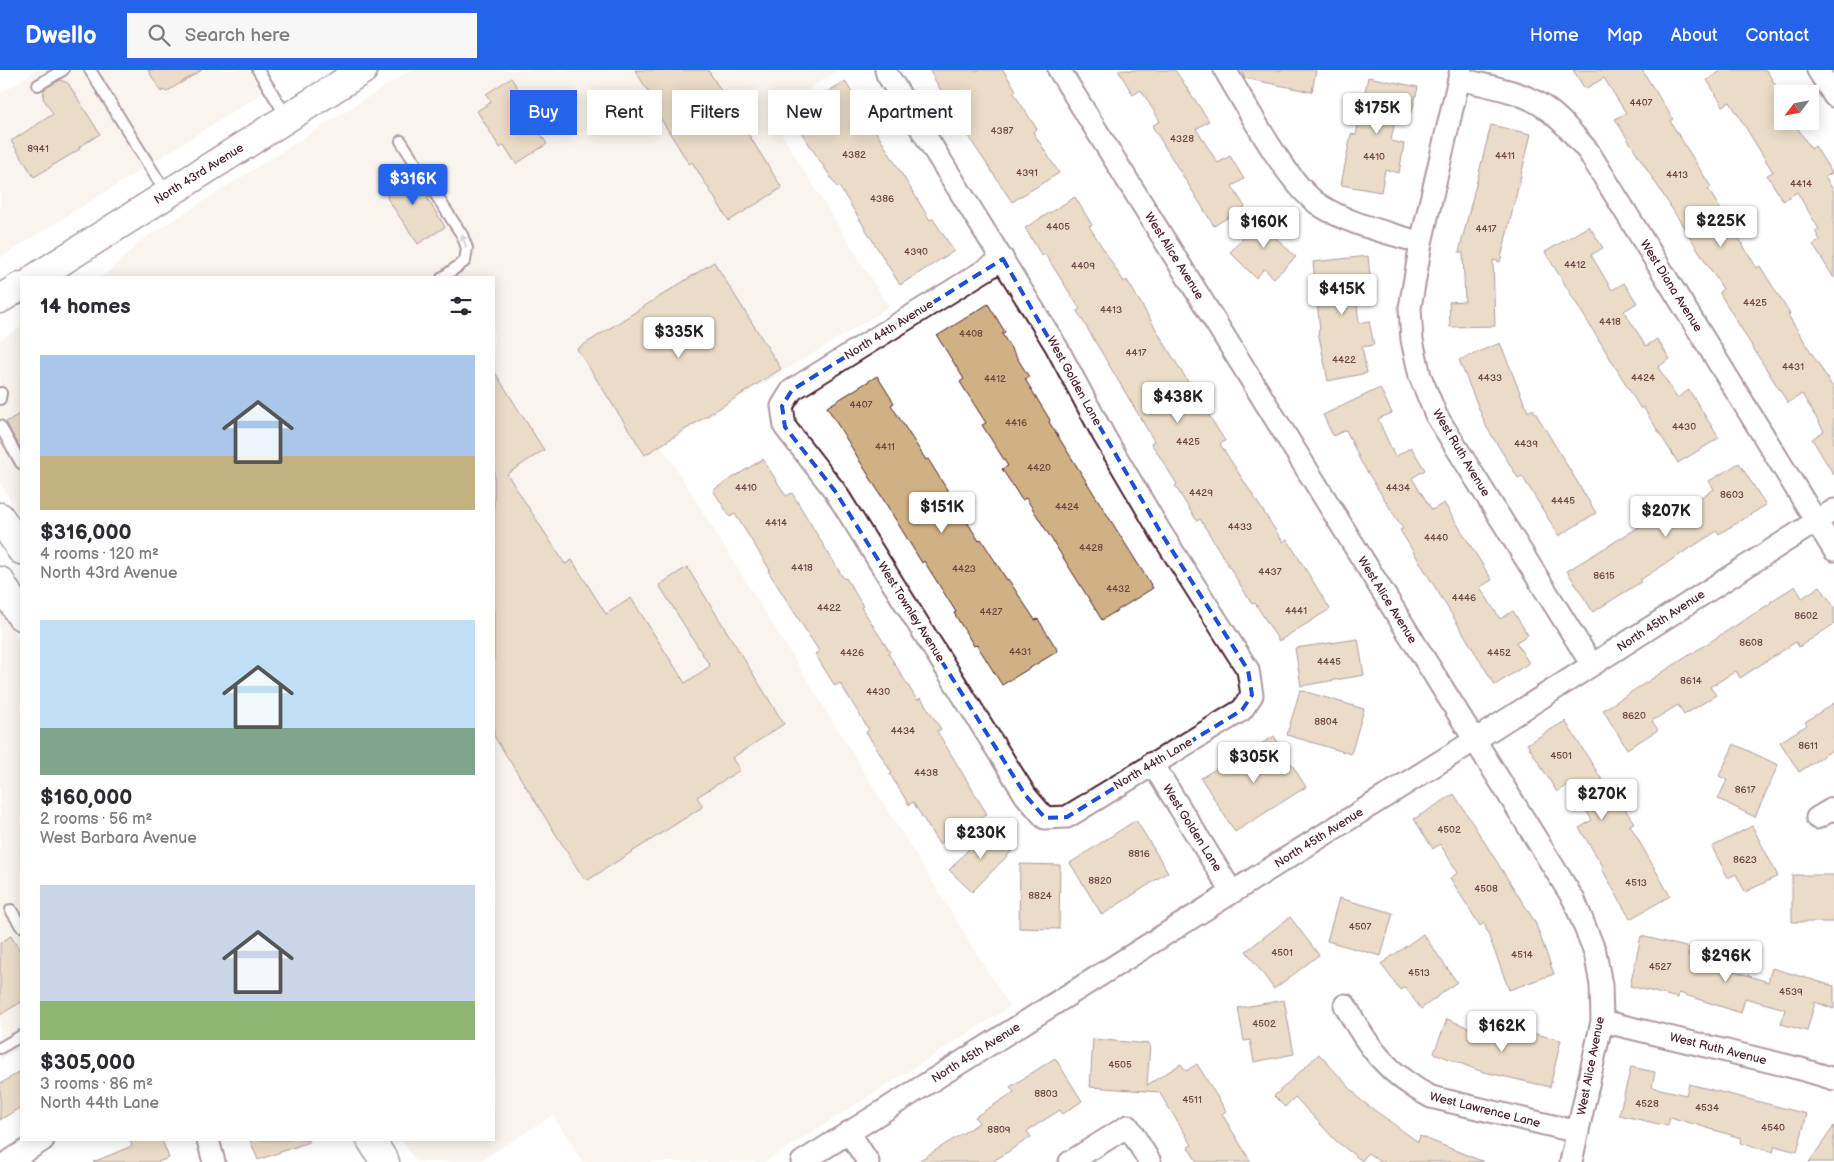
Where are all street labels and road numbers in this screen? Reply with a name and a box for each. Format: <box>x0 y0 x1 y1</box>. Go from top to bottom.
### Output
street label: North 43rd Avenue <box>151 140 247 208</box>
street label: West Alice Avenue <box>1141 210 1207 302</box>
street label: West Diana Avenue <box>1637 237 1705 335</box>
street label: North 44th Avenue <box>842 297 936 363</box>
street label: West Golden Lane <box>1043 334 1105 428</box>
street label: West Ruth Avenue <box>1429 407 1493 499</box>
street label: West Alice Avenue <box>1354 554 1420 646</box>
street label: West Townley Avenue <box>874 559 948 665</box>
street label: North 45th Avenue <box>1614 587 1708 655</box>
street label: North 44th Lane <box>1111 735 1195 793</box>
street label: West Golden Lane <box>1159 782 1225 874</box>
street label: North 45th Avenue <box>1272 805 1366 871</box>
street label: West Alice Avenue <box>1574 1015 1608 1117</box>
street label: North 45th Avenue <box>929 1020 1023 1086</box>
street label: West Ruth Avenue <box>1668 1030 1768 1068</box>
street label: West Lawrence Lane <box>1428 1089 1542 1131</box>

